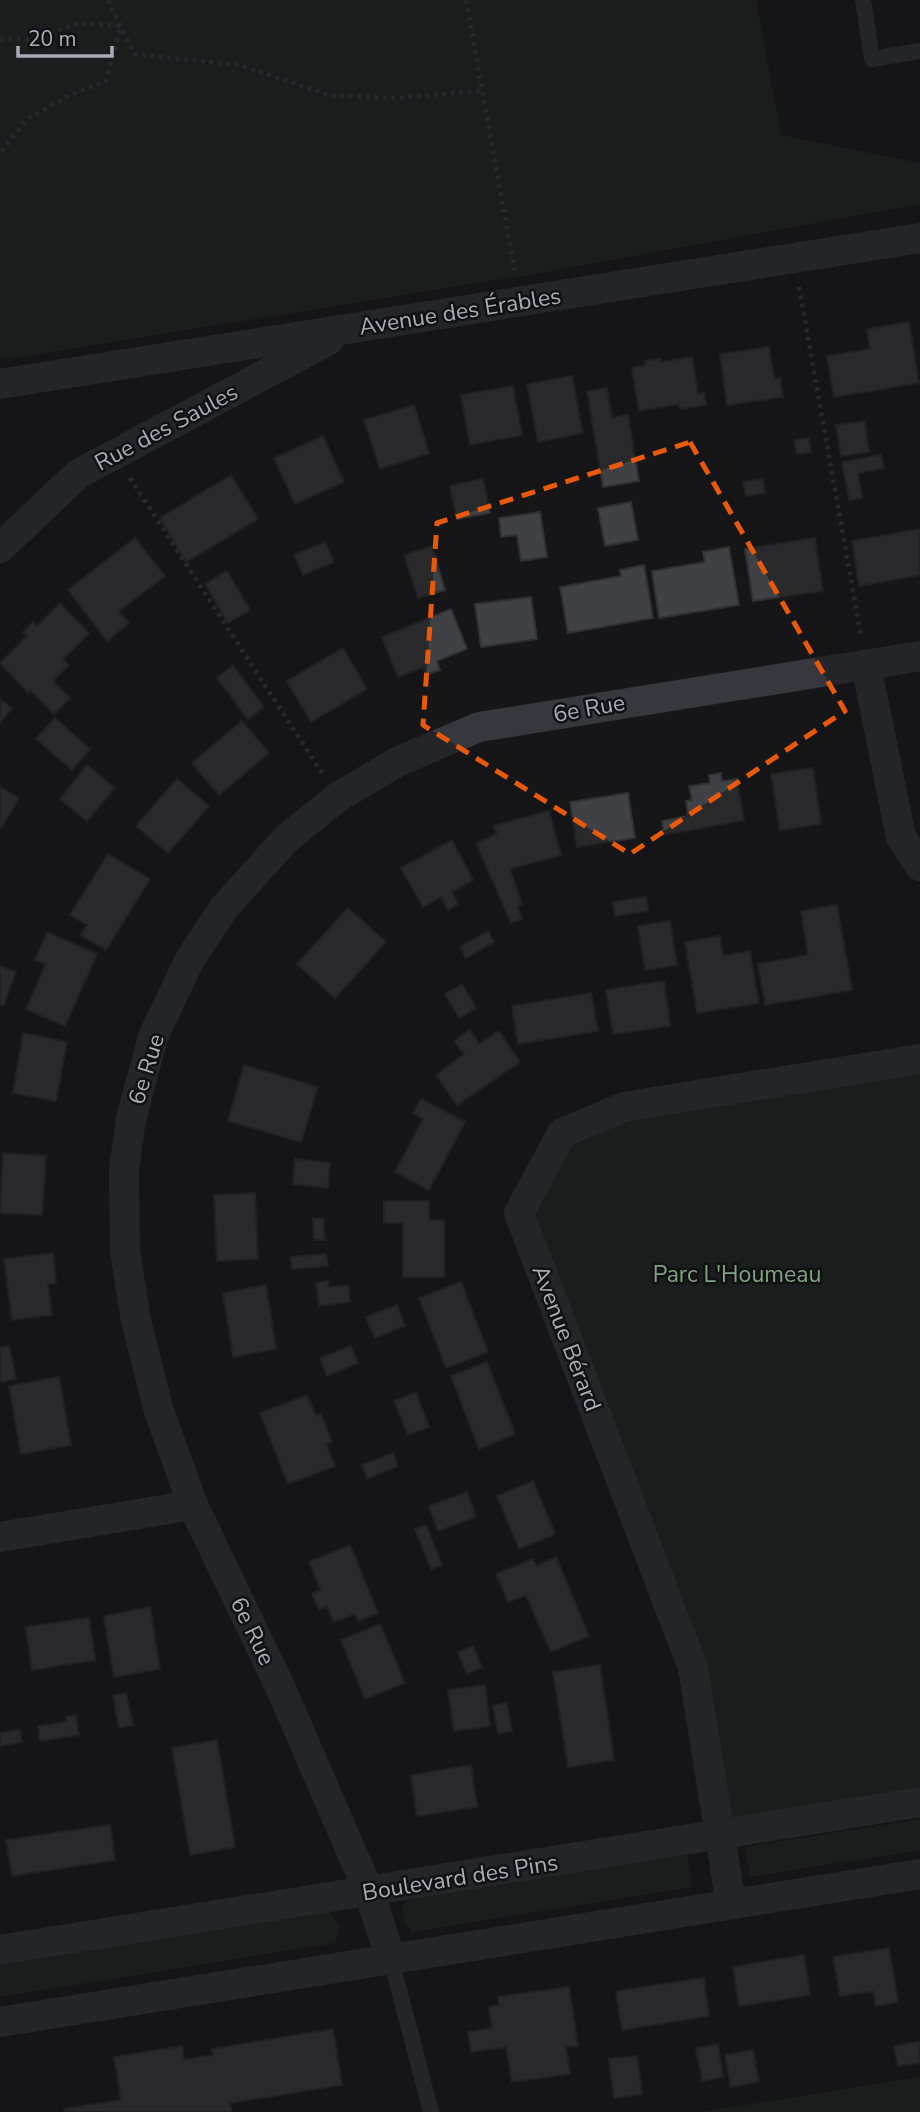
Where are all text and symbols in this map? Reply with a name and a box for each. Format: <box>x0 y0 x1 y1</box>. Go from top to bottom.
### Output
scale bar <box>18 14 112 58</box>
text: 20 m <box>28 25 77 53</box>
street label: Avenue des Érables <box>357 280 563 343</box>
street label: Rue des Saules <box>89 377 243 478</box>
street label: 6e Rue <box>551 687 627 730</box>
street label: 6e Rue <box>121 1030 172 1108</box>
park label: Parc L'Houmeau <box>653 1259 821 1290</box>
street label: Avenue Bérard <box>525 1261 609 1416</box>
street label: 6e Rue <box>223 1592 282 1671</box>
street label: Boulevard des Pins <box>360 1847 560 1908</box>

